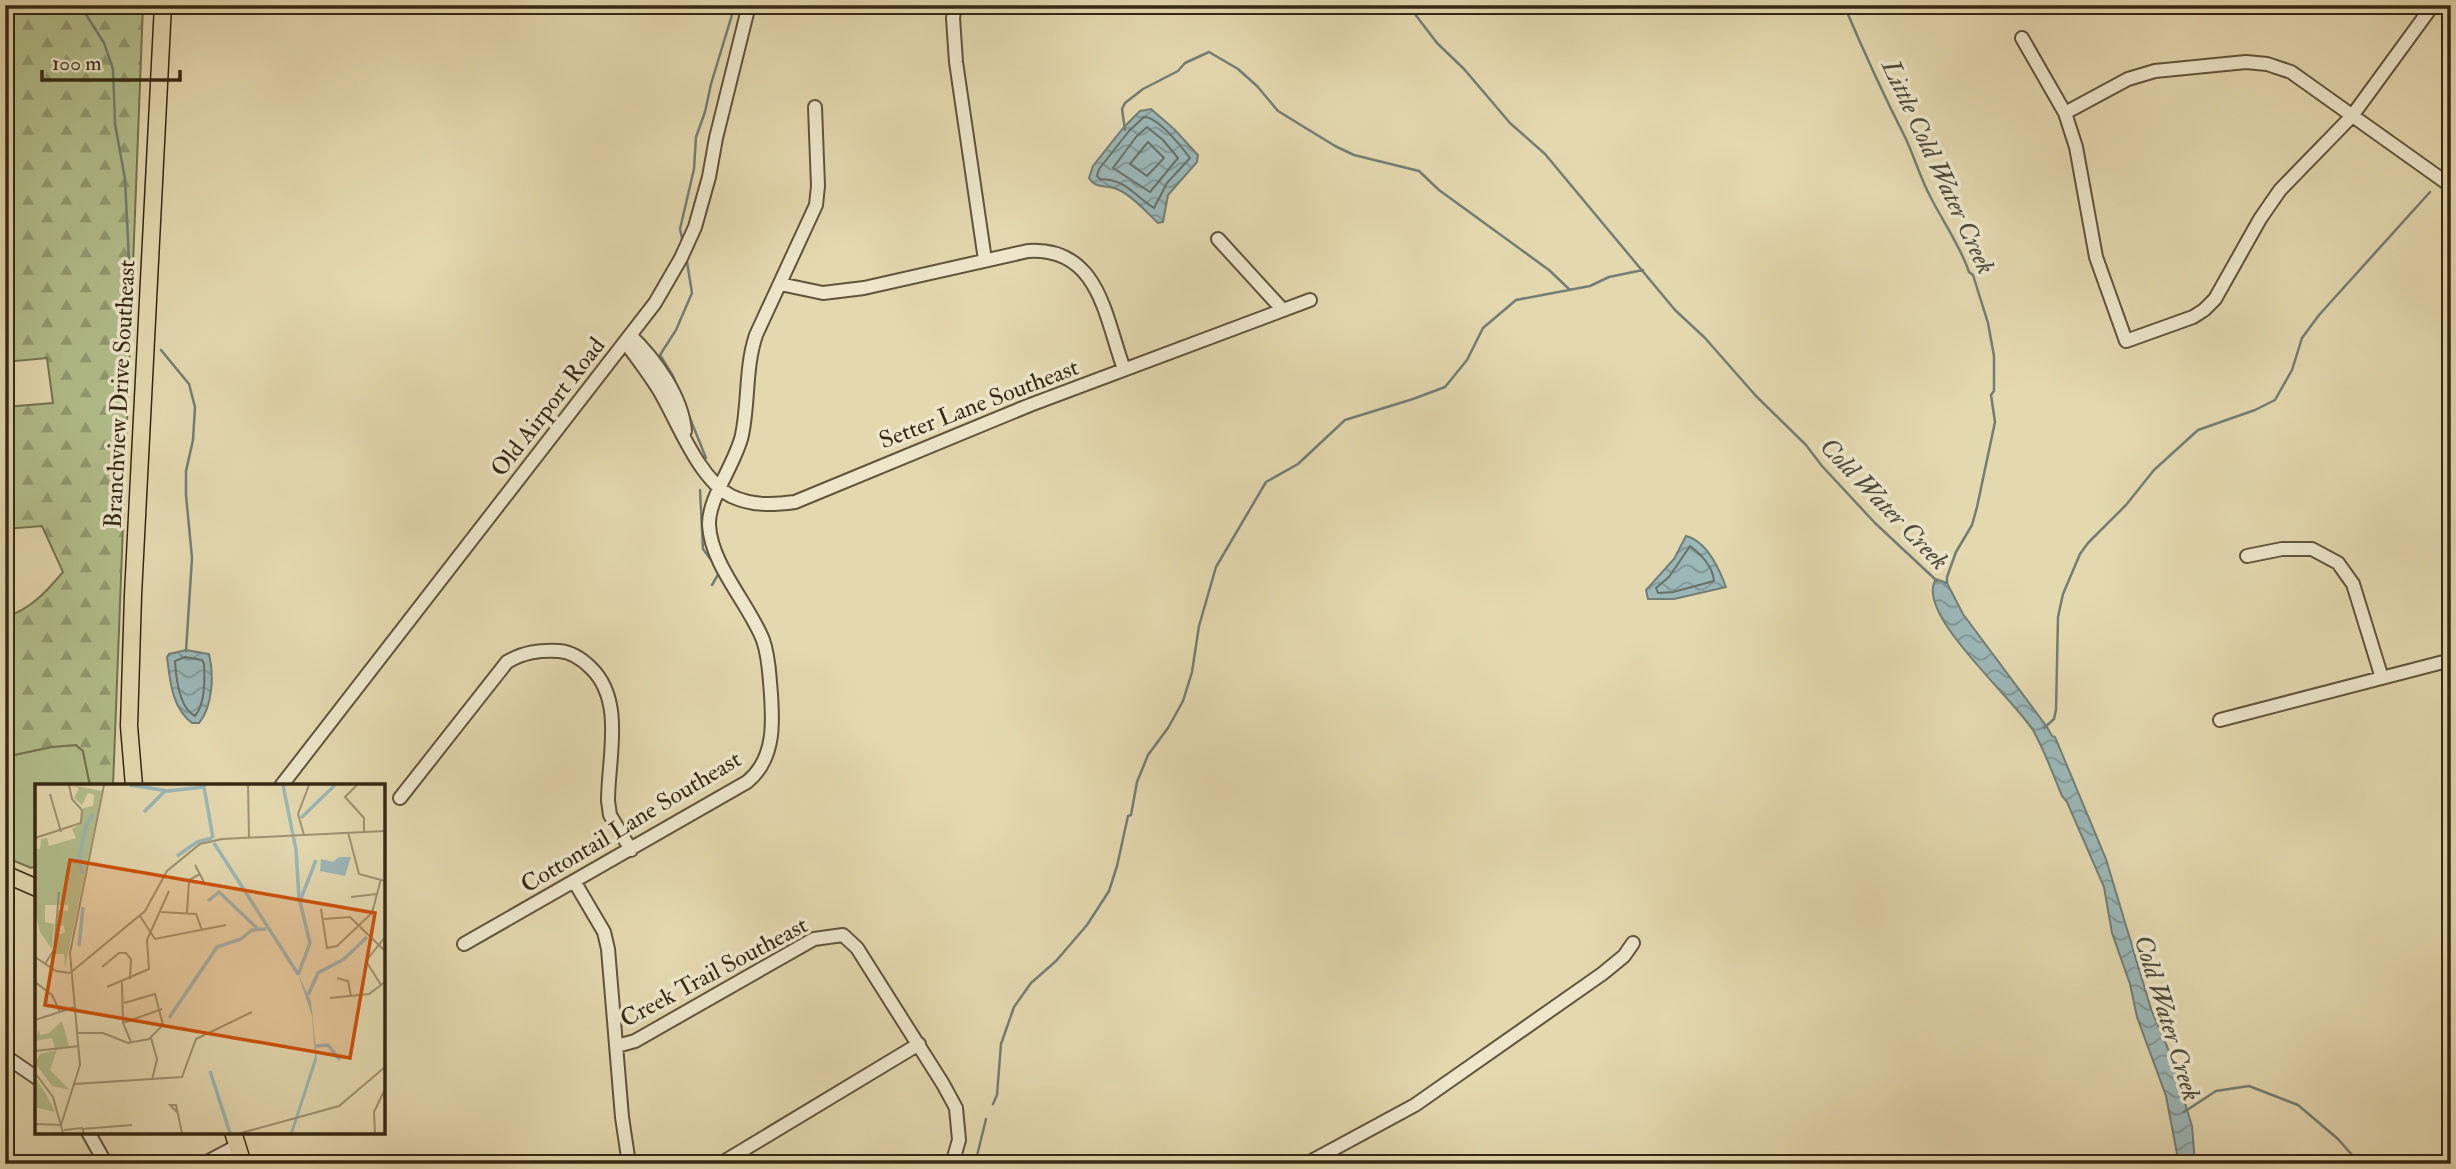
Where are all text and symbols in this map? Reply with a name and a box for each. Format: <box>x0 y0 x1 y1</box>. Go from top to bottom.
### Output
scale bar <box>42 38 180 82</box>
text: 100 m <box>52 50 102 77</box>
water label: Little Cold Water Creek <box>1874 54 2002 279</box>
street label: Branchview Drive Southeast <box>97 259 143 529</box>
street label: Old Airport Road <box>484 331 612 483</box>
street label: Setter Lane Southeast <box>875 352 1083 456</box>
water label: Cold Water Creek <box>1813 431 1955 577</box>
street label: Cottontail Lane Southeast <box>515 744 747 900</box>
inset map <box>35 784 385 1134</box>
street label: Creek Trail Southeast <box>615 909 813 1035</box>
water label: Cold Water Creek <box>2127 931 2207 1105</box>

